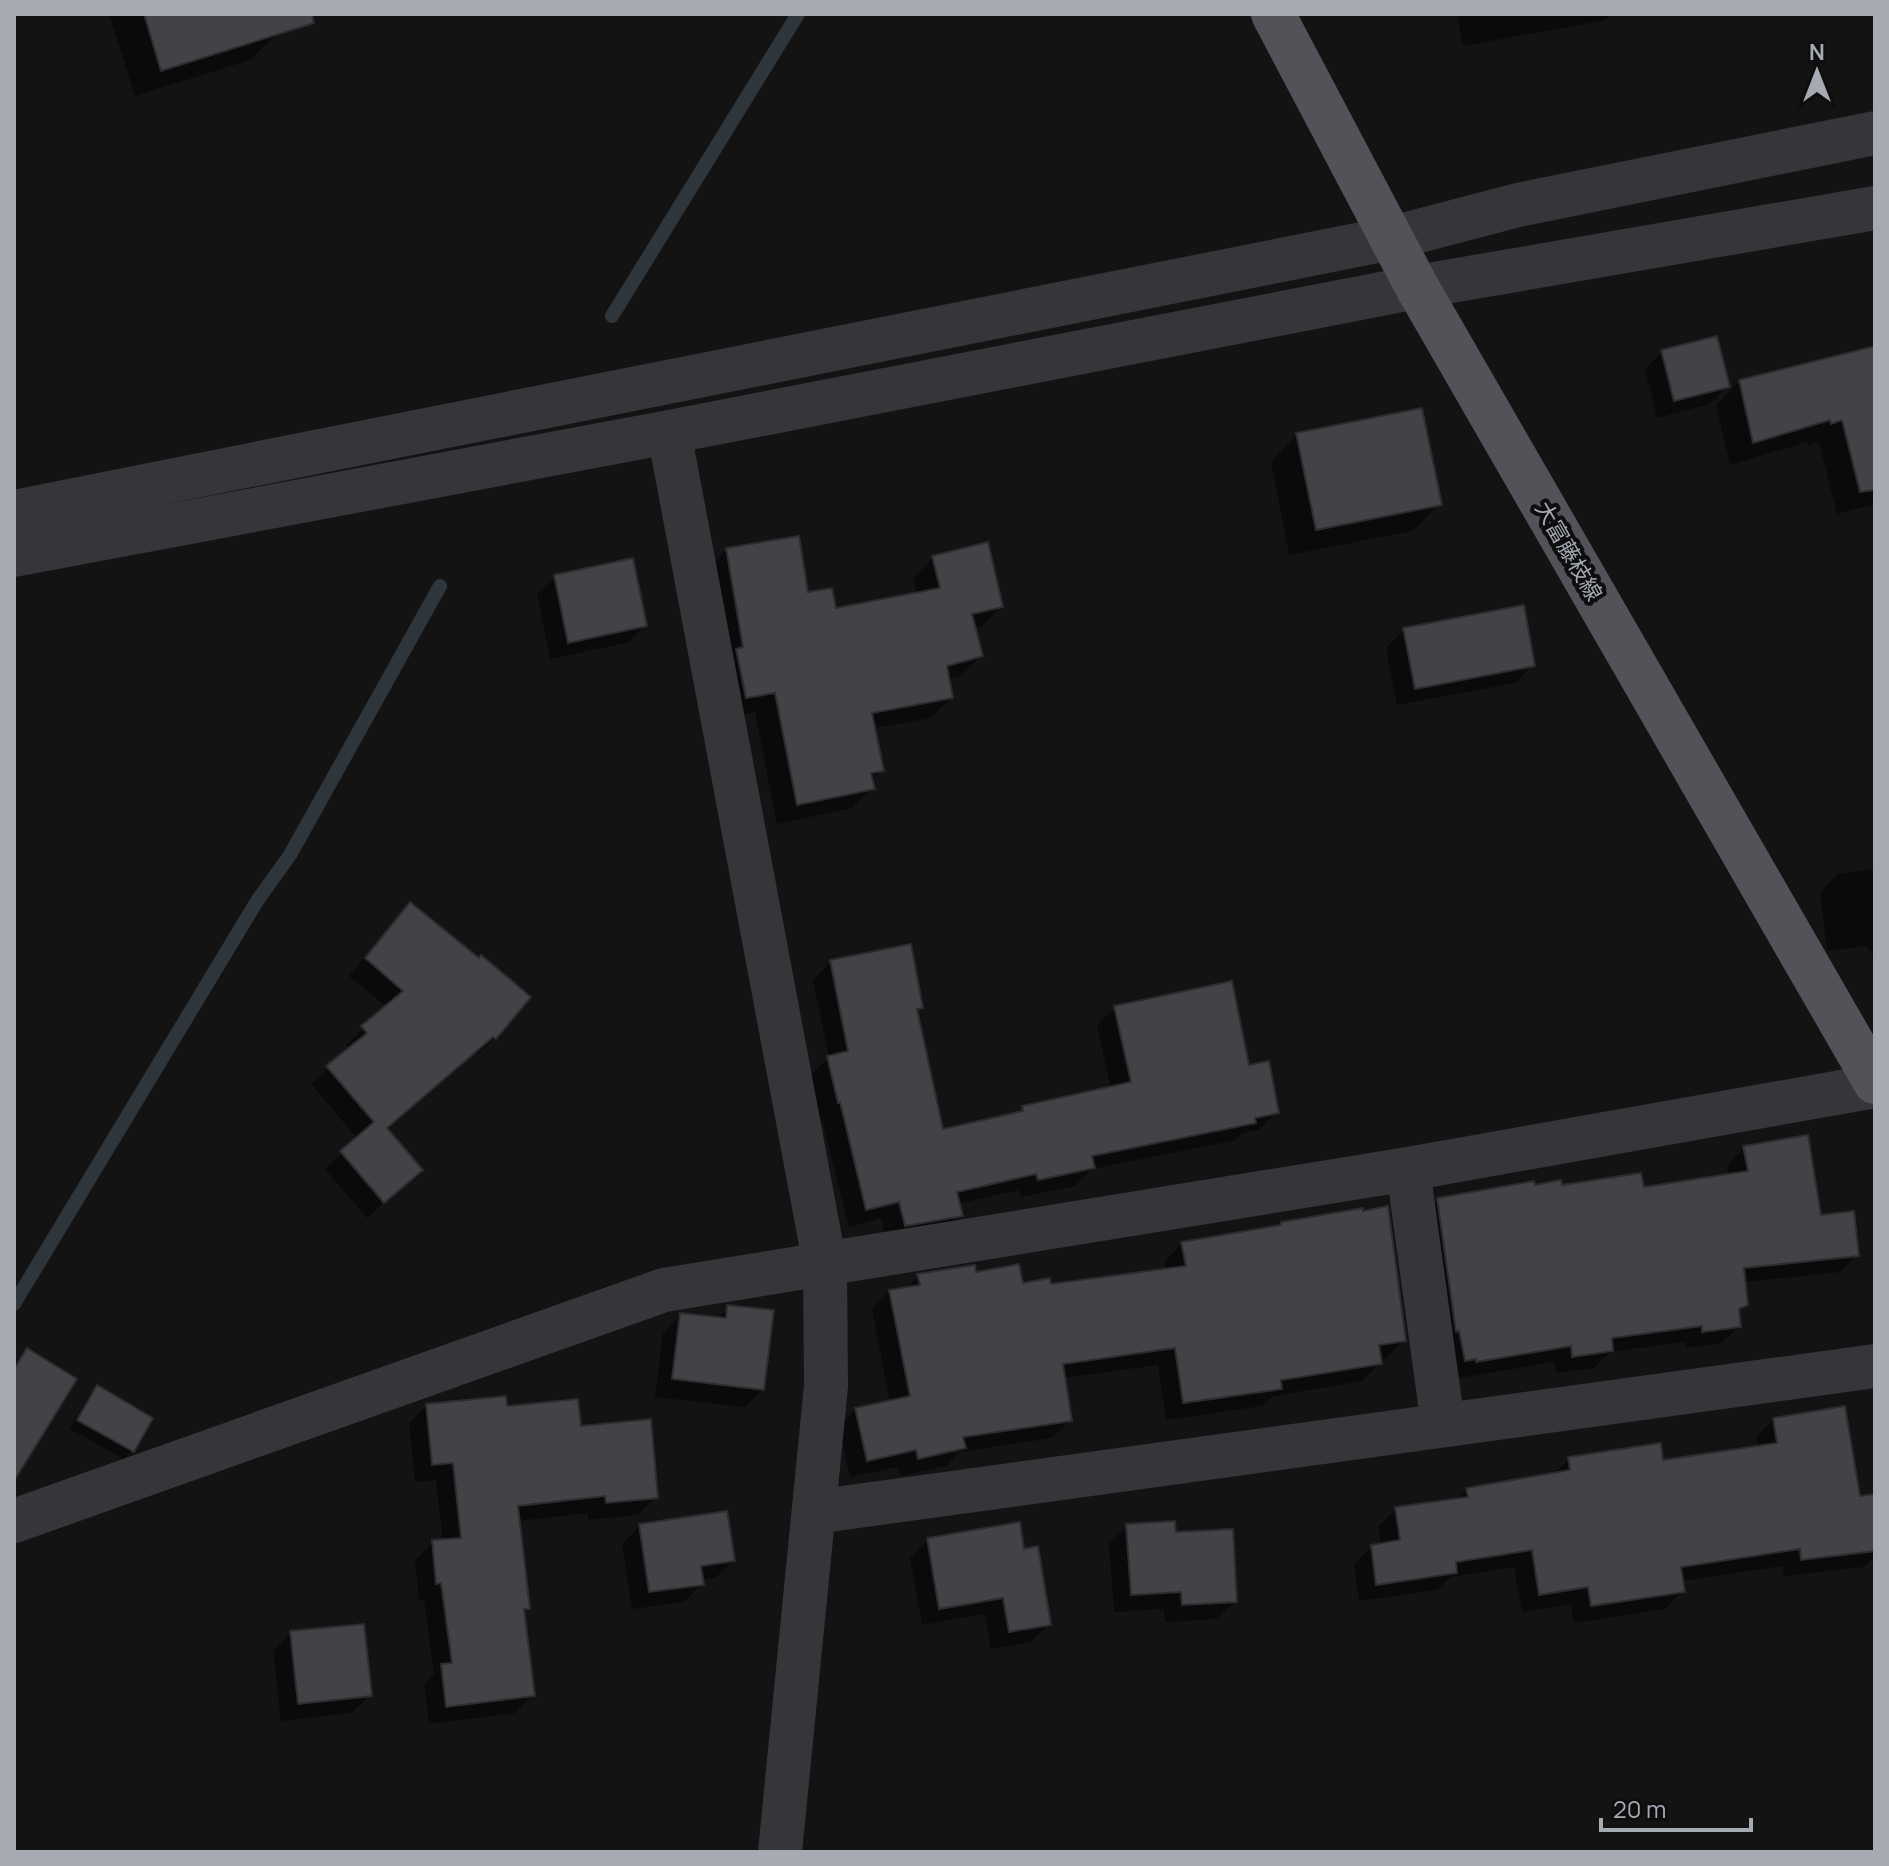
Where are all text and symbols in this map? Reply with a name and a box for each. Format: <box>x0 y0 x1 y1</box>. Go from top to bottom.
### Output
north arrow <box>1777 32 1857 112</box>
text: N <box>1809 37 1825 67</box>
street label: 大富藤枝線 <box>1529 496 1609 606</box>
scale bar <box>1601 1782 1751 1832</box>
text: 20 m <box>1613 1792 1666 1825</box>

